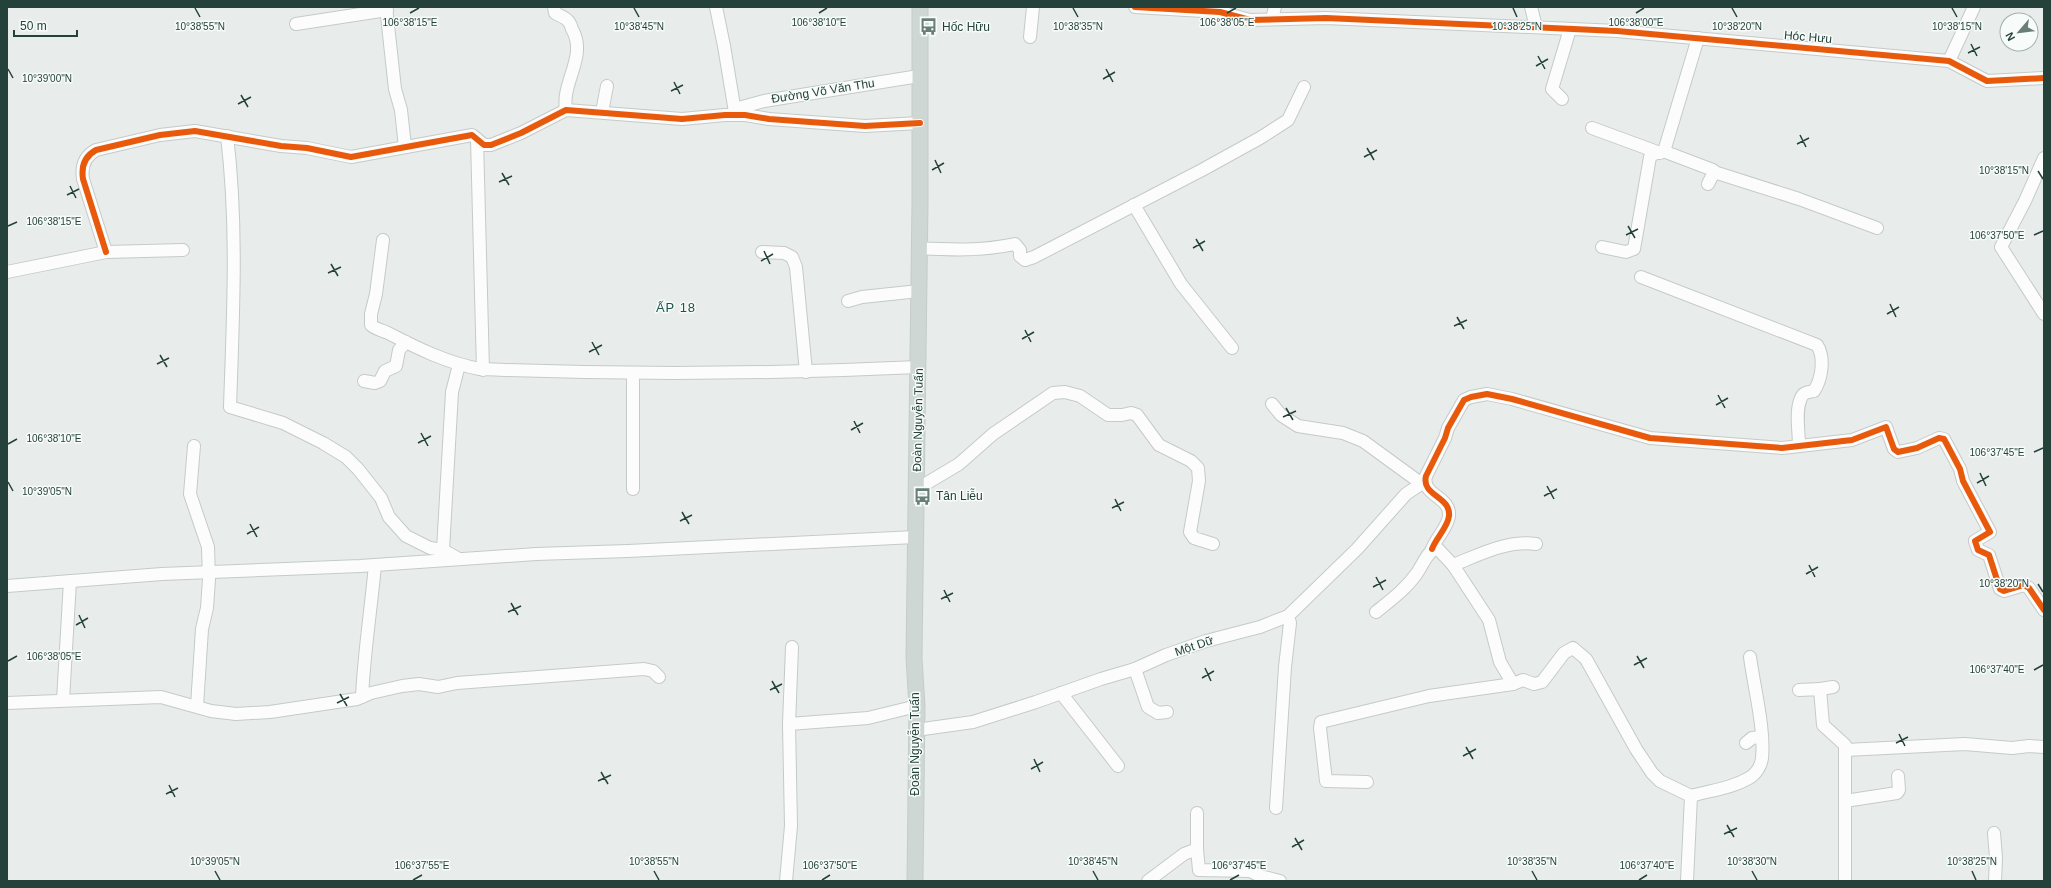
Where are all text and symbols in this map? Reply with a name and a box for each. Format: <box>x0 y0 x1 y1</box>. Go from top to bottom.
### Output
scale bar <box>14 12 77 38</box>
north arrow <box>1999 12 2039 52</box>
text: 106°38'15"E <box>382 17 438 28</box>
text: 106°38'10"E <box>791 17 847 28</box>
bus stop icon: Hốc Hữu <box>919 17 939 37</box>
text: 106°38'05"E <box>1199 17 1255 28</box>
text: 106°38'00"E <box>1608 17 1664 28</box>
text: 50 m <box>20 19 47 33</box>
place label: Hốc Hữu <box>942 20 990 34</box>
text: 10°38'55"N <box>175 21 225 32</box>
text: 10°38'45"N <box>614 21 664 32</box>
text: 10°38'35"N <box>1053 21 1103 32</box>
text: 10°38'25"N <box>1492 21 1542 32</box>
text: 10°38'20"N <box>1712 21 1762 32</box>
text: 10°38'15"N <box>1932 21 1982 32</box>
street label: Hóc Hưu <box>1783 28 1833 46</box>
text: N <box>2003 30 2017 43</box>
text: 10°39'00"N <box>22 73 72 84</box>
street label: Đường Võ Văn Thu <box>770 76 876 106</box>
text: 10°38'15"N <box>1979 165 2029 176</box>
text: 106°38'15"E <box>26 216 82 227</box>
text: 106°37'50"E <box>1969 230 2025 241</box>
district label: ẤP 18 <box>656 300 696 315</box>
street label: Đoàn Nguyễn Tuấn <box>909 368 926 472</box>
text: 106°38'10"E <box>26 433 82 444</box>
text: 106°37'45"E <box>1969 447 2025 458</box>
text: 10°39'05"N <box>22 486 72 497</box>
bus stop icon: Tân Liễu <box>913 486 933 506</box>
place label: Tân Liễu <box>936 488 983 503</box>
text: 10°38'20"N <box>1979 578 2029 589</box>
street label: Một Dữ <box>1173 633 1215 659</box>
text: 106°38'05"E <box>26 651 82 662</box>
text: 106°37'40"E <box>1969 664 2025 675</box>
street label: Đoàn Nguyễn Tuấn <box>907 692 922 796</box>
text: 10°39'05"N <box>190 856 240 867</box>
text: 10°38'55"N <box>629 856 679 867</box>
text: 10°38'45"N <box>1068 856 1118 867</box>
text: 10°38'35"N <box>1507 856 1557 867</box>
text: 10°38'30"N <box>1727 856 1777 867</box>
text: 10°38'25"N <box>1947 856 1997 867</box>
text: 106°37'55"E <box>394 860 450 871</box>
text: 106°37'50"E <box>802 860 858 871</box>
text: 106°37'45"E <box>1211 860 1267 871</box>
text: 106°37'40"E <box>1619 860 1675 871</box>

